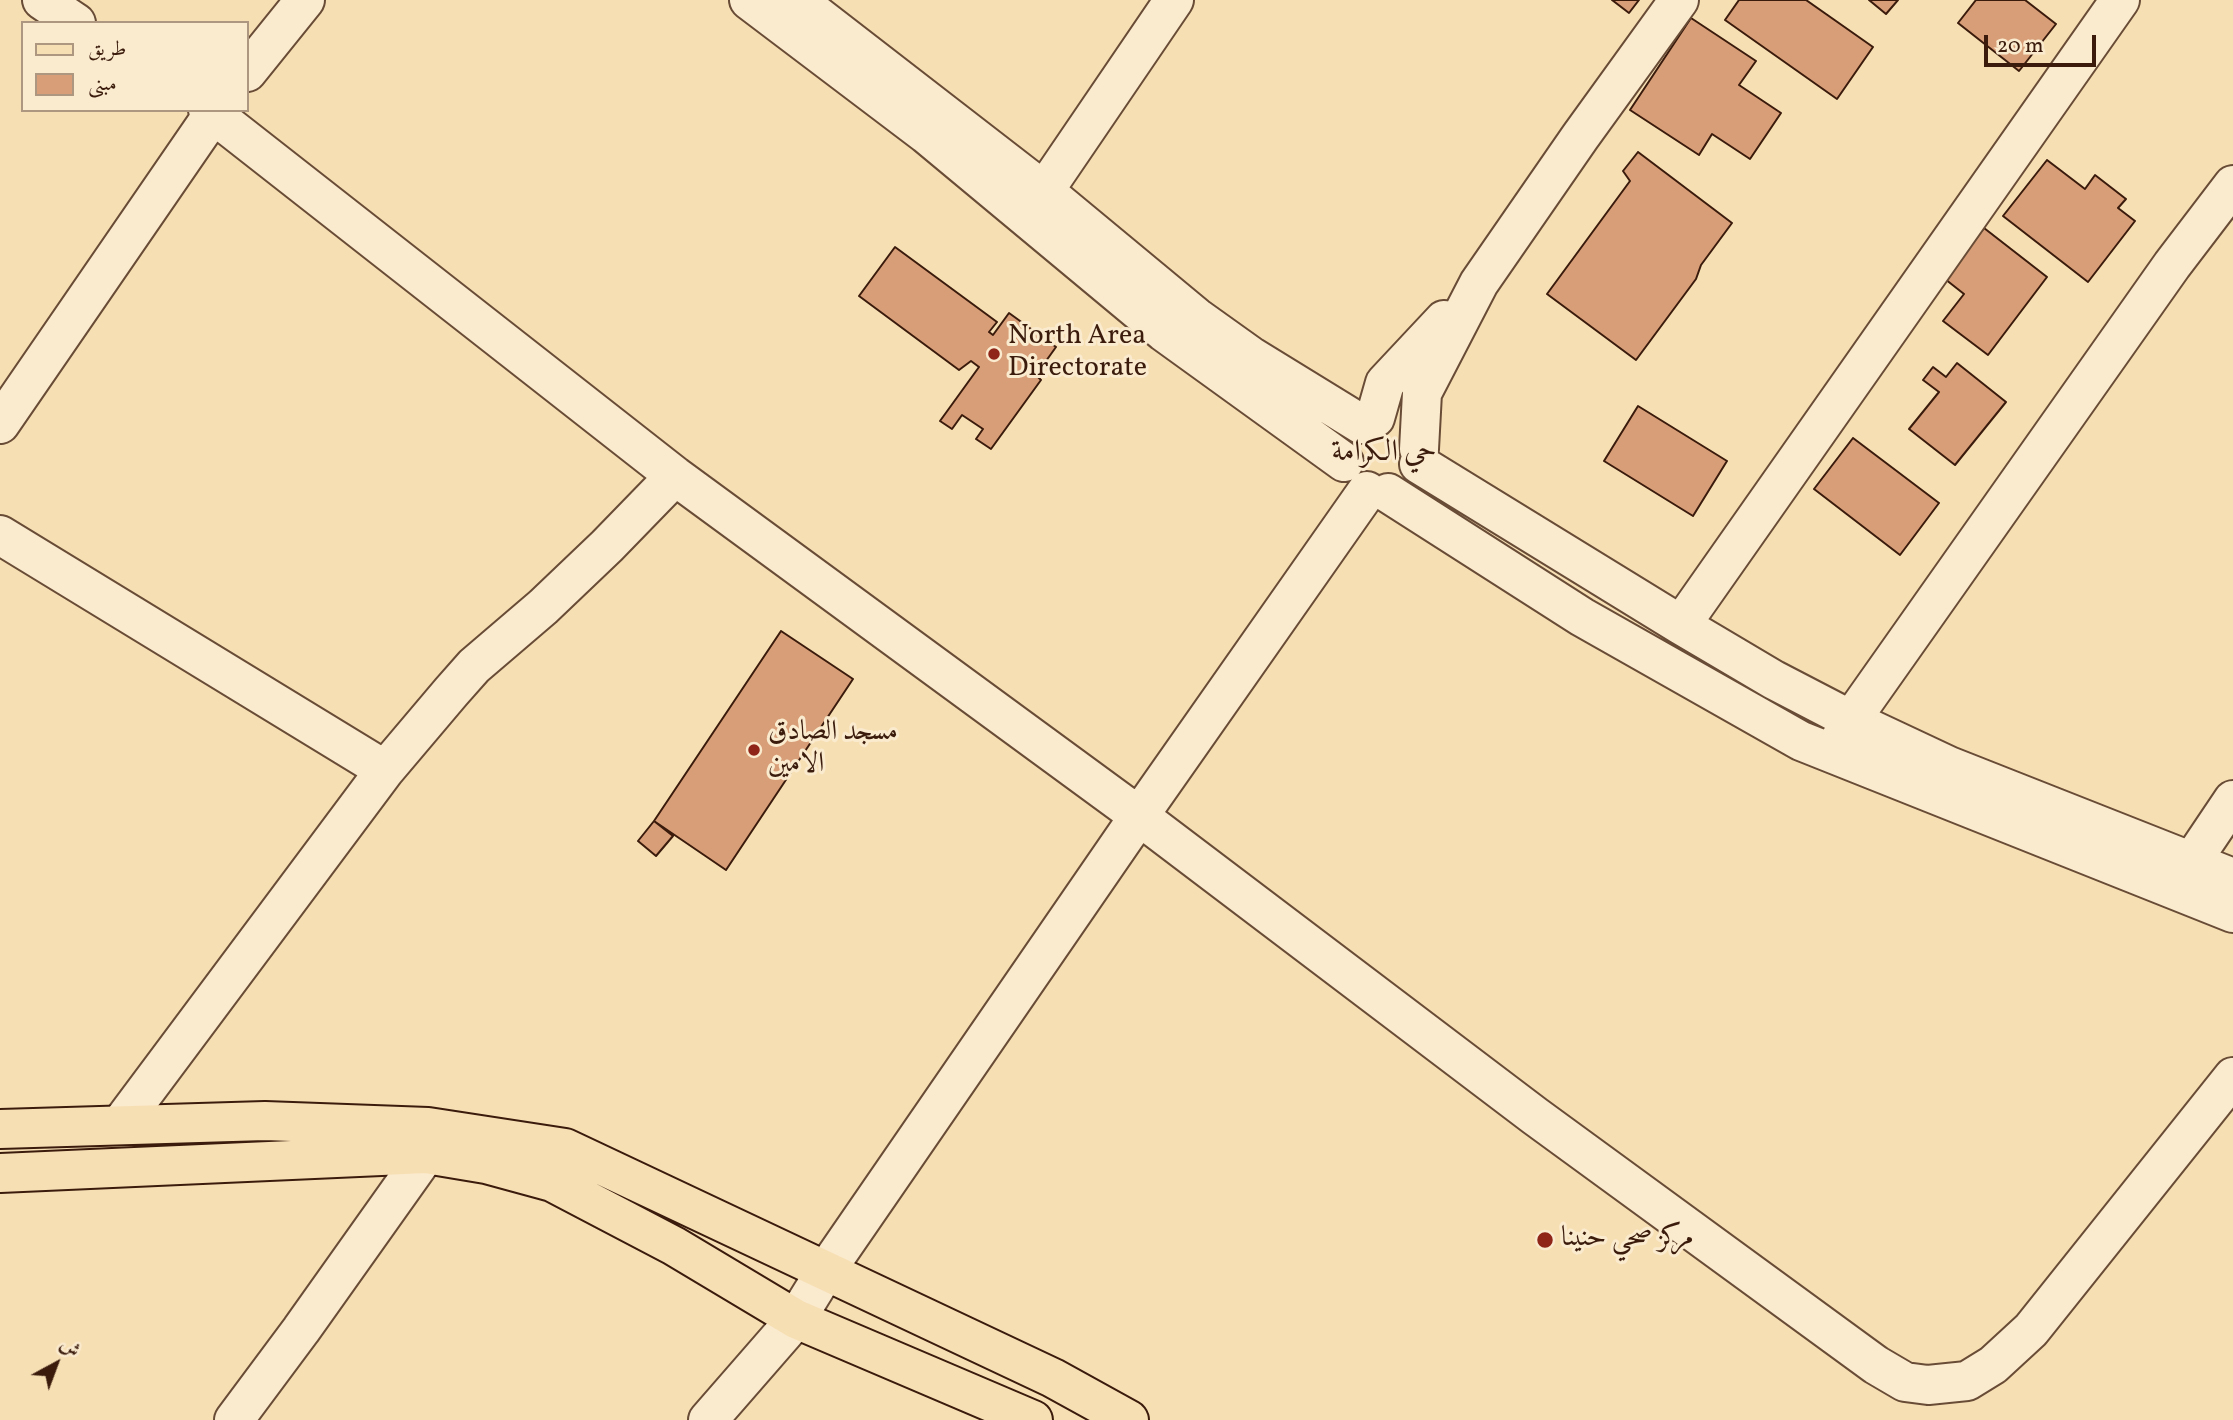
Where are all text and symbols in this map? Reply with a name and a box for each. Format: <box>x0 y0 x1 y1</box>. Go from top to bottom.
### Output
legend <box>21 21 248 112</box>
scale bar <box>1988 21 2100 65</box>
text: 20 m <box>1997 32 2043 61</box>
text: طريق <box>88 35 126 64</box>
text: مبنى <box>88 70 117 99</box>
place label: North Area Directorate <box>1008 321 1147 387</box>
marker: North Area Directorate <box>986 346 1002 362</box>
district label: حي الكرامة <box>1331 436 1437 472</box>
place label: مسجد الصادق الامين <box>768 717 898 783</box>
marker: مسجد الصادق الامين <box>746 742 762 758</box>
place label: مركز صحي حنينا <box>1561 1223 1694 1257</box>
marker: مركز صحي حنينا <box>1535 1230 1555 1250</box>
north arrow <box>21 1329 91 1399</box>
text: ش <box>54 1332 85 1364</box>

